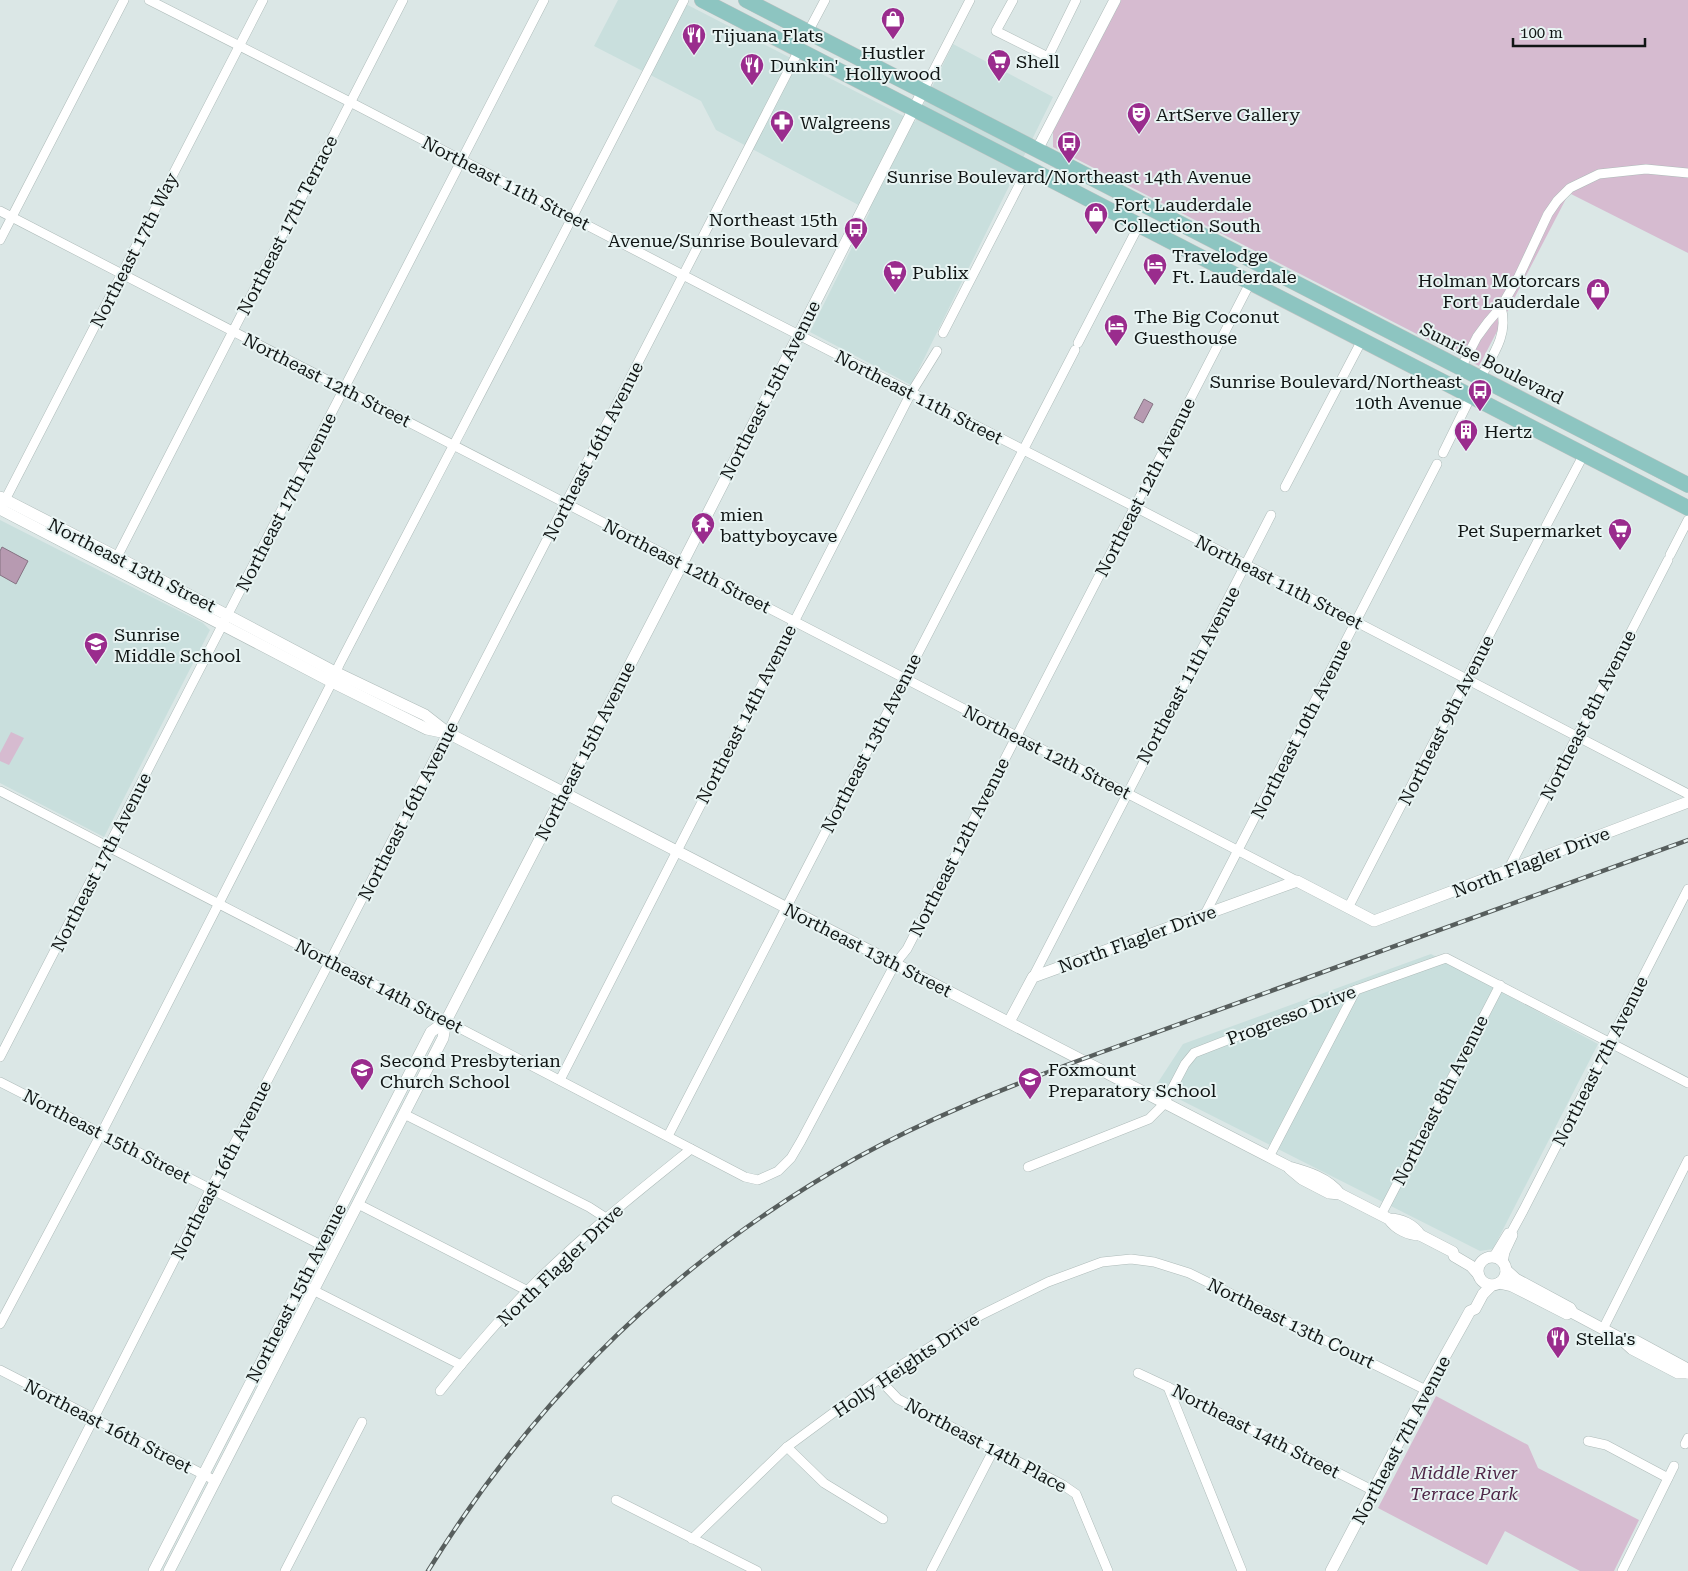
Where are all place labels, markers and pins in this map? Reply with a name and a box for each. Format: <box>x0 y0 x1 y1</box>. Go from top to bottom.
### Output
shop icon: Hustler Hollywood <box>880 6 906 40</box>
restaurant icon: Tijuana Flats <box>681 22 707 56</box>
place label: Tijuana Flats <box>712 25 823 46</box>
place label: Hustler Hollywood <box>845 42 942 84</box>
supermarket icon: Shell <box>986 48 1012 82</box>
place label: Shell <box>1016 51 1060 72</box>
restaurant icon: Dunkin' <box>739 52 765 86</box>
place label: Dunkin' <box>770 55 839 76</box>
theatre icon: ArtServe Gallery <box>1126 101 1152 135</box>
place label: ArtServe Gallery <box>1156 104 1300 125</box>
pharmacy icon: Walgreens <box>769 109 795 143</box>
place label: Walgreens <box>800 112 890 133</box>
bus stop icon: Sunrise Boulevard/Northeast 14th Avenue <box>1056 130 1082 164</box>
place label: Sunrise Boulevard/Northeast 14th Avenue <box>887 166 1251 187</box>
place label: Fort Lauderdale Collection South <box>1114 194 1261 236</box>
shop icon: Fort Lauderdale Collection South <box>1083 201 1109 235</box>
place label: Northeast 15th Avenue/Sunrise Boulevard <box>608 209 838 251</box>
bus stop icon: Northeast 15th Avenue/Sunrise Boulevard <box>843 216 869 250</box>
place label: Travelodge Ft. Lauderdale <box>1172 245 1297 287</box>
hotel icon: Travelodge Ft. Lauderdale <box>1142 252 1168 286</box>
supermarket icon: Publix <box>882 259 908 293</box>
place label: Publix <box>912 262 969 283</box>
place label: Holman Motorcars Fort Lauderdale <box>1418 270 1580 312</box>
shop icon: Holman Motorcars Fort Lauderdale <box>1585 277 1611 311</box>
place label: The Big Coconut Guesthouse <box>1134 306 1279 348</box>
hotel icon: The Big Coconut Guesthouse <box>1103 313 1129 347</box>
place label: Sunrise Boulevard/Northeast 10th Avenue <box>1210 371 1462 413</box>
bus stop icon: Sunrise Boulevard/Northeast 10th Avenue <box>1467 378 1493 412</box>
building icon: Hertz <box>1453 418 1479 452</box>
place label: Hertz <box>1484 421 1532 442</box>
place label: mien battyboycave <box>720 504 837 546</box>
temple icon: mien battyboycave <box>690 511 716 545</box>
supermarket icon: Pet Supermarket <box>1607 517 1633 551</box>
place label: Pet Supermarket <box>1457 520 1602 541</box>
place label: Sunrise Middle School <box>114 624 241 666</box>
school or university icon: Sunrise Middle School <box>83 631 109 665</box>
place label: Second Presbyterian Church School <box>380 1050 561 1092</box>
school or university icon: Second Presbyterian Church School <box>349 1057 375 1091</box>
place label: Foxmount Preparatory School <box>1048 1059 1217 1101</box>
school or university icon: Foxmount Preparatory School <box>1017 1066 1043 1100</box>
restaurant icon: Stella's <box>1545 1325 1571 1359</box>
place label: Stella's <box>1576 1328 1635 1349</box>

